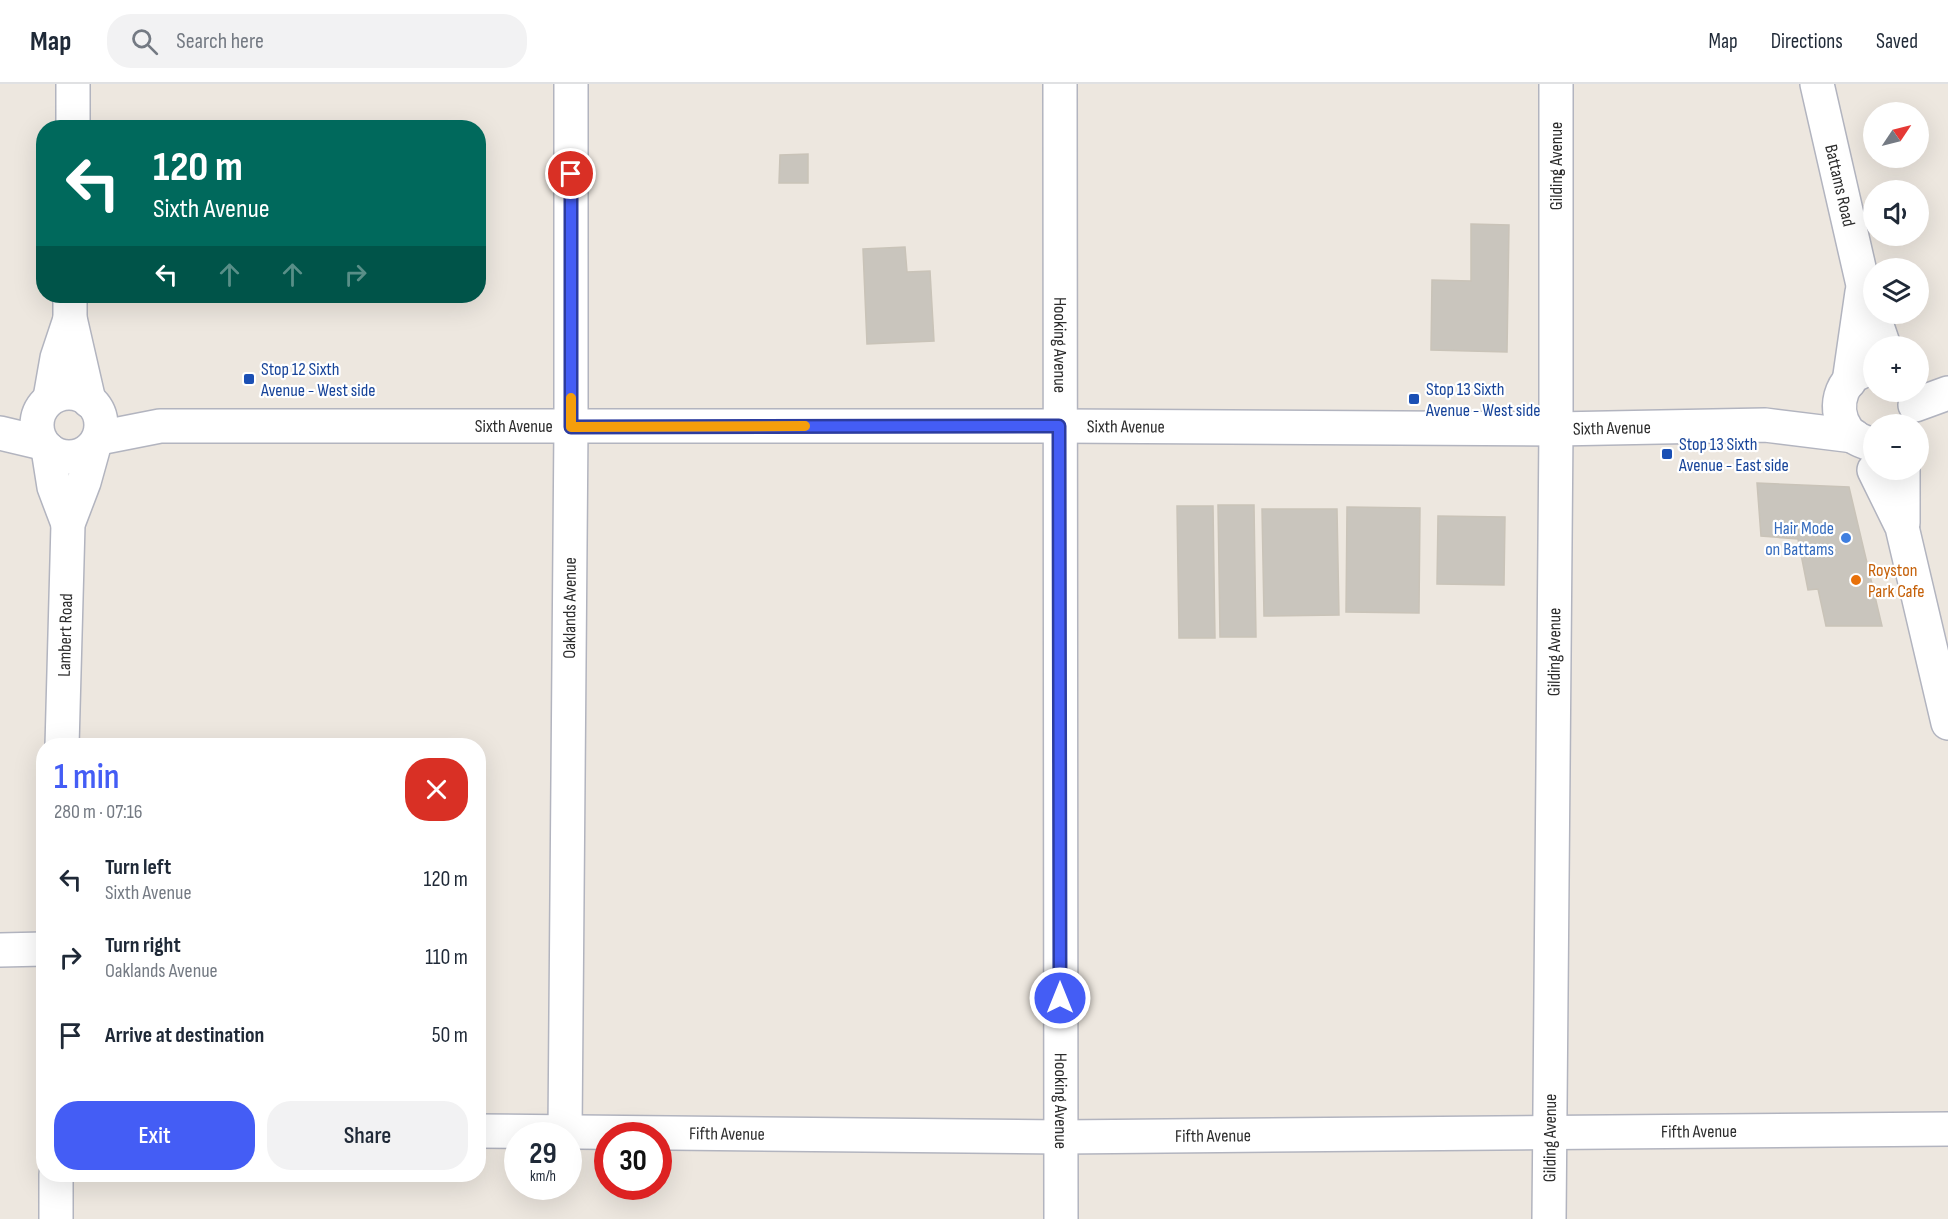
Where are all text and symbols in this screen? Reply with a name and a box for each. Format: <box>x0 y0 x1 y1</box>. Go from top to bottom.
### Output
search box <box>107 14 527 68</box>
text: Map <box>30 25 71 58</box>
icon: search <box>128 25 161 58</box>
text: Search here <box>176 28 264 55</box>
text: Map <box>1708 29 1738 54</box>
text: Directions <box>1771 29 1843 54</box>
text: Saved <box>1876 29 1918 54</box>
north arrow <box>1863 102 1929 168</box>
map controls <box>1863 102 1929 480</box>
street label: Gilding Avenue <box>1546 122 1567 210</box>
text: 120 m <box>153 142 243 193</box>
street label: Battams Road <box>1821 142 1860 229</box>
icon: left <box>54 144 132 222</box>
pin <box>545 148 596 199</box>
icon: arrive <box>554 157 587 190</box>
button: sound <box>1863 180 1929 246</box>
text: Sixth Avenue <box>153 193 270 225</box>
icon: left <box>150 258 183 291</box>
icon: ahead <box>213 258 246 291</box>
icon: ahead <box>276 258 309 291</box>
icon: right <box>339 258 372 291</box>
button: layers <box>1863 258 1929 324</box>
street label: Hooking Avenue <box>1050 297 1071 393</box>
button: + <box>1863 336 1929 402</box>
place label: Stop 12 Sixth Avenue - West side <box>260 359 375 401</box>
marker: Stop 12 Sixth Avenue - West side <box>242 372 256 386</box>
place label: Stop 13 Sixth Avenue - West side <box>1425 379 1540 421</box>
marker: Stop 13 Sixth Avenue - West side <box>1407 392 1421 406</box>
button: − <box>1863 414 1929 480</box>
street label: Sixth Avenue <box>475 416 553 437</box>
street label: Sixth Avenue <box>1087 416 1165 437</box>
street label: Sixth Avenue <box>1573 417 1651 439</box>
place label: Stop 13 Sixth Avenue - East side <box>1678 434 1789 476</box>
marker: Stop 13 Sixth Avenue - East side <box>1660 447 1674 461</box>
place label: Hair Mode on Battams <box>1765 518 1834 560</box>
marker: Hair Mode on Battams <box>1839 531 1853 545</box>
street label: Oaklands Avenue <box>559 557 580 659</box>
place label: Royston Park Cafe <box>1868 560 1925 602</box>
marker: Royston Park Cafe <box>1849 573 1863 587</box>
street label: Lambert Road <box>53 593 77 677</box>
street label: Gilding Avenue <box>1543 608 1565 696</box>
text: 1 min <box>54 756 119 799</box>
button: close <box>405 758 468 821</box>
text: 280 m · 07:16 <box>54 800 143 824</box>
text: Turn left <box>105 854 171 881</box>
icon: left <box>54 863 87 896</box>
text: 120 m <box>424 866 468 893</box>
text: Sixth Avenue <box>105 881 191 905</box>
text: Turn right <box>105 932 181 959</box>
icon: right <box>54 941 87 974</box>
text: 110 m <box>425 944 468 971</box>
text: Oaklands Avenue <box>105 959 218 983</box>
position arrow <box>1028 966 1092 1030</box>
icon: arrive <box>54 1019 87 1052</box>
text: Arrive at destination <box>105 1022 264 1049</box>
text: 50 m <box>432 1022 468 1049</box>
street label: Hooking Avenue <box>1050 1053 1071 1149</box>
street label: Gilding Avenue <box>1539 1094 1561 1182</box>
button: Exit <box>54 1101 255 1170</box>
button: Share <box>267 1101 468 1170</box>
street label: Fifth Avenue <box>1661 1120 1737 1142</box>
speed limit sign: 30 <box>594 1122 672 1200</box>
street label: Fifth Avenue <box>689 1123 765 1144</box>
street label: Fifth Avenue <box>1175 1125 1251 1146</box>
text: 29 <box>529 1136 557 1172</box>
text: km/h <box>530 1167 556 1186</box>

